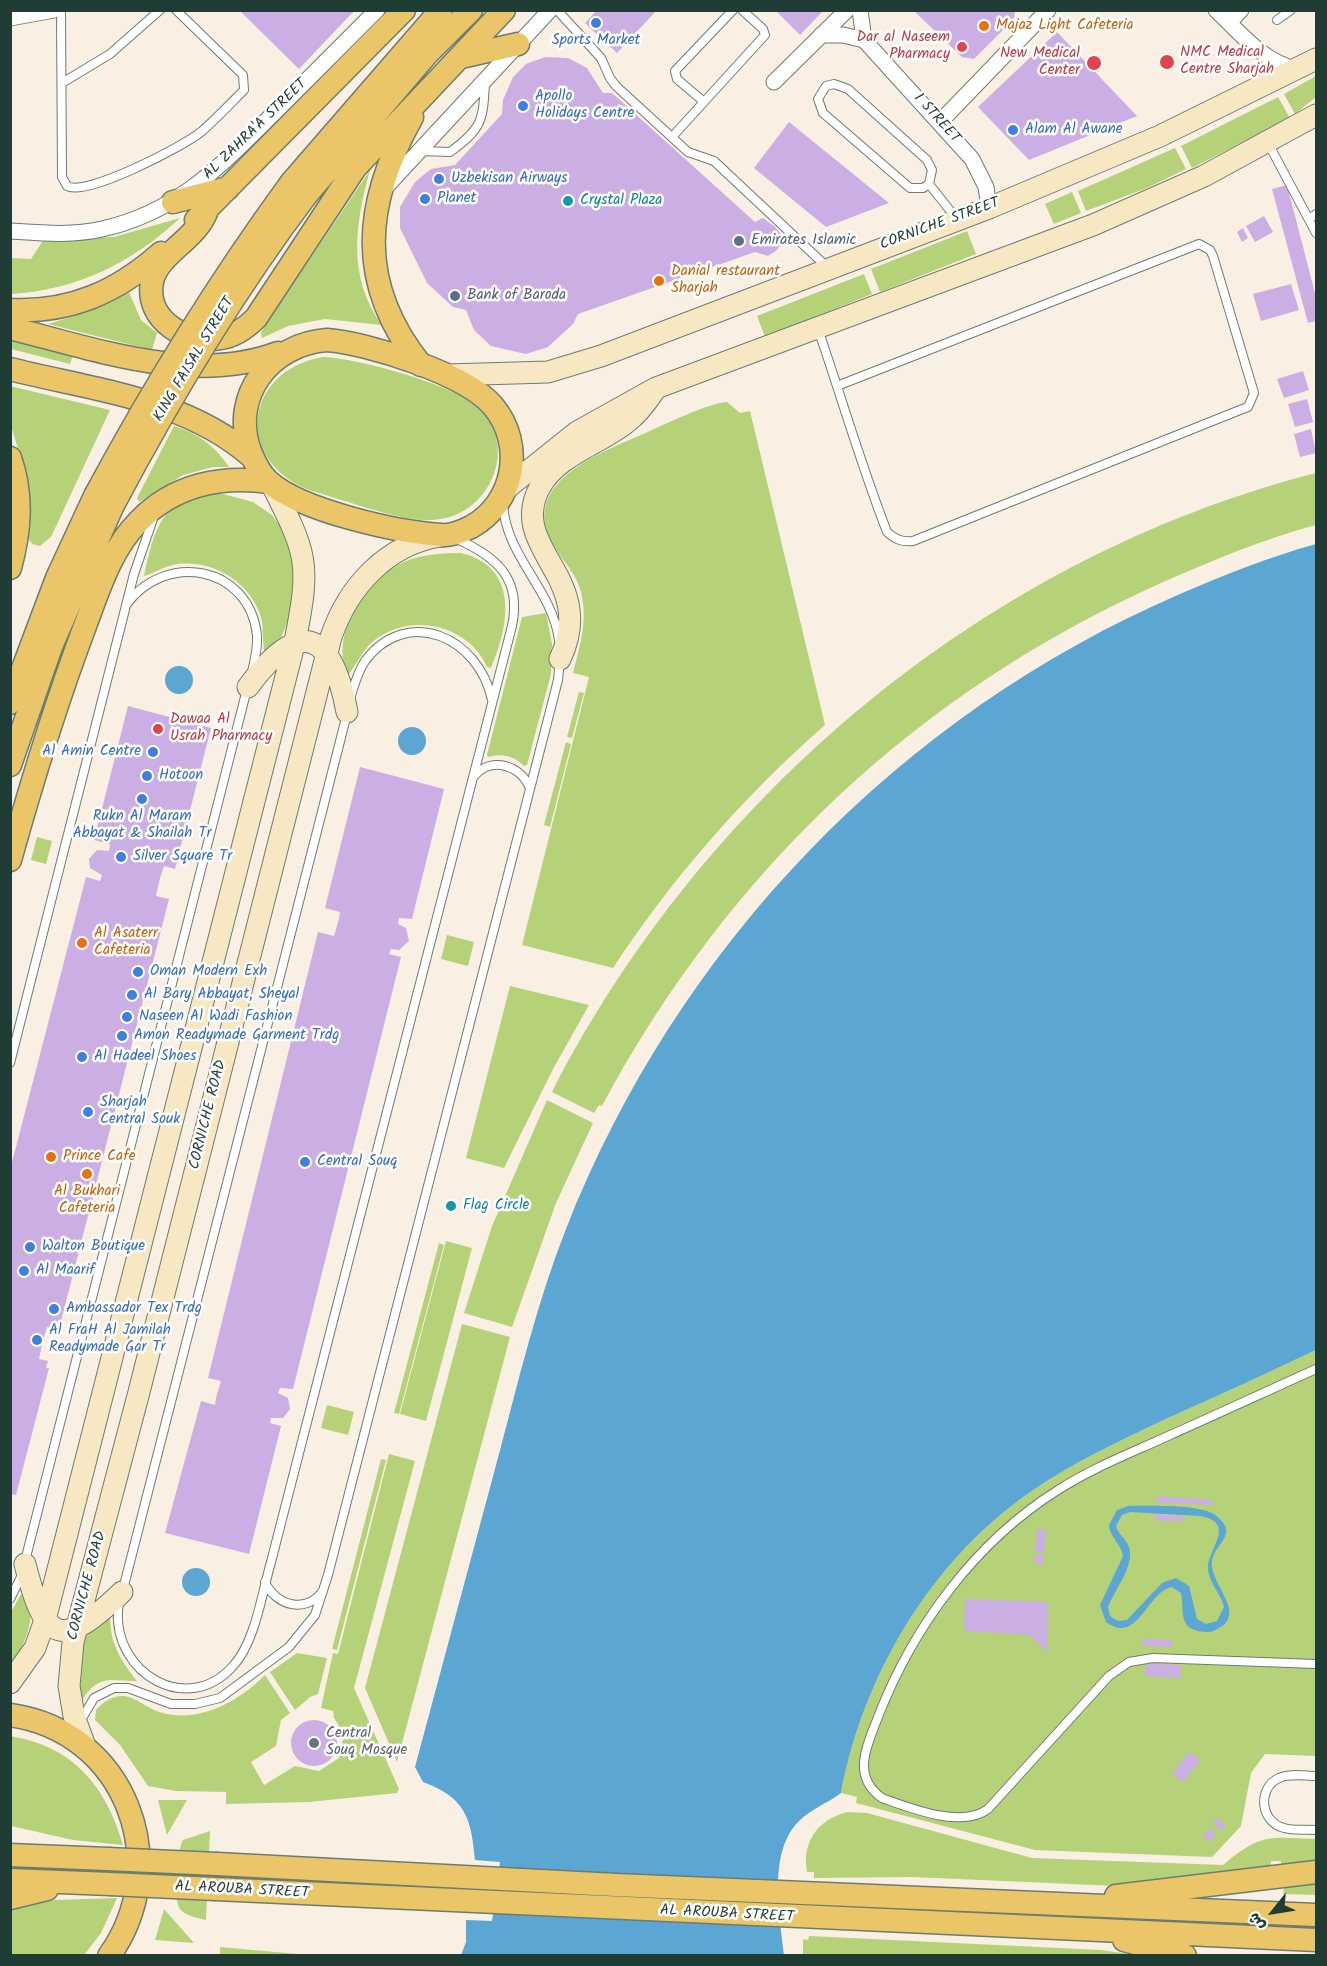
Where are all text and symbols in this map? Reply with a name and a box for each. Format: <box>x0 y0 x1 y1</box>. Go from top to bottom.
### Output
marker: Sports Market <box>589 16 603 30</box>
place label: Majaz Light Cafeteria <box>996 17 1134 35</box>
marker: Majaz Light Cafeteria <box>977 19 991 33</box>
place label: Dar al Naseem Pharmacy <box>857 29 950 64</box>
place label: Sports Market <box>552 32 640 50</box>
marker: Dar al Naseem Pharmacy <box>955 40 969 54</box>
place label: NMC Medical Centre Sharjah <box>1180 44 1274 79</box>
place label: New Medical Center <box>1000 45 1080 80</box>
marker: NMC Medical Centre Sharjah <box>1158 53 1176 71</box>
marker: New Medical Center <box>1085 54 1103 72</box>
street label: AL ZAHRA'A STREET <box>200 76 312 184</box>
place label: Apollo Holidays Centre <box>535 88 634 123</box>
street label: 1 STREET <box>909 90 963 148</box>
marker: Apollo Holidays Centre <box>516 99 530 113</box>
place label: Alam Al Awane <box>1025 121 1123 139</box>
marker: Alam Al Awane <box>1006 123 1020 137</box>
place label: Uzbekisan Airways <box>451 170 567 188</box>
marker: Uzbekisan Airways <box>432 172 446 186</box>
place label: Planet <box>437 190 476 208</box>
marker: Planet <box>418 192 432 206</box>
place label: Crystal Plaza <box>580 192 662 210</box>
marker: Crystal Plaza <box>561 194 575 208</box>
street label: CORNICHE STREET <box>878 195 1002 255</box>
place label: Emirates Islamic <box>751 232 856 250</box>
marker: Emirates Islamic <box>732 234 746 248</box>
place label: Danial restaurant Sharjah <box>671 263 780 298</box>
marker: Danial restaurant Sharjah <box>652 274 666 288</box>
place label: Bank of Baroda <box>467 287 566 305</box>
marker: Bank of Baroda <box>448 289 462 303</box>
street label: KING FAISAL STREET <box>151 294 239 426</box>
place label: Dawaa Al Usrah Pharmacy <box>170 711 272 746</box>
marker: Dawaa Al Usrah Pharmacy <box>151 722 165 736</box>
place label: Al Amin Centre <box>42 743 141 761</box>
marker: Al Amin Centre <box>146 745 160 759</box>
place label: Hotoon <box>159 767 203 785</box>
marker: Hotoon <box>140 769 154 783</box>
marker: Rukn Al Maram Abbayat & Shailah Tr <box>135 792 149 806</box>
place label: Rukn Al Maram Abbayat & Shailah Tr <box>73 808 211 843</box>
place label: Silver Square Tr <box>133 848 232 866</box>
marker: Silver Square Tr <box>114 850 128 864</box>
place label: Al Asaterr Cafeteria <box>94 925 158 960</box>
marker: Al Asaterr Cafeteria <box>75 936 89 950</box>
place label: Oman Modern Exh <box>150 963 267 981</box>
marker: Oman Modern Exh <box>131 965 145 979</box>
place label: Al Bary Abbayat, Sheyal <box>144 986 299 1004</box>
marker: Al Bary Abbayat, Sheyal <box>125 988 139 1002</box>
place label: Naseen Al Wadi Fashion <box>139 1008 292 1026</box>
marker: Naseen Al Wadi Fashion <box>120 1010 134 1024</box>
place label: Amon Readymade Garment Trdg <box>134 1027 339 1045</box>
marker: Amon Readymade Garment Trdg <box>115 1029 129 1043</box>
place label: Al Hadeel Shoes <box>94 1048 197 1066</box>
marker: Al Hadeel Shoes <box>75 1050 89 1064</box>
street label: CORNICHE ROAD <box>187 1058 231 1172</box>
place label: Sharjah Central Souk <box>100 1094 180 1129</box>
marker: Sharjah Central Souk <box>81 1105 95 1119</box>
place label: Prince Cafe <box>63 1148 136 1166</box>
marker: Prince Cafe <box>44 1150 58 1164</box>
place label: Central Souq <box>317 1153 397 1171</box>
marker: Central Souq <box>298 1155 312 1169</box>
marker: Al Bukhari Cafeteria <box>80 1167 94 1181</box>
place label: Al Bukhari Cafeteria <box>54 1183 120 1218</box>
place label: Flag Circle <box>463 1197 529 1215</box>
marker: Flag Circle <box>444 1199 458 1213</box>
place label: Walton Boutique <box>42 1238 145 1256</box>
marker: Walton Boutique <box>23 1240 37 1254</box>
place label: Al Maarif <box>36 1262 95 1280</box>
marker: Al Maarif <box>17 1264 31 1278</box>
place label: Ambassador Tex Trdg <box>66 1300 202 1318</box>
marker: Ambassador Tex Trdg <box>47 1302 61 1316</box>
place label: Al FraH Al Jamilah Readymade Gar Tr <box>49 1322 171 1357</box>
marker: Al FraH Al Jamilah Readymade Gar Tr <box>30 1333 44 1347</box>
street label: CORNICHE ROAD <box>65 1529 111 1643</box>
place label: Central Souq Mosque <box>326 1725 407 1760</box>
marker: Central Souq Mosque <box>307 1736 321 1750</box>
street label: AL AROUBA STREET <box>174 1878 310 1904</box>
north arrow <box>1243 1882 1303 1942</box>
street label: AL AROUBA STREET <box>659 1902 795 1928</box>
text: ش <box>1242 1907 1272 1935</box>

